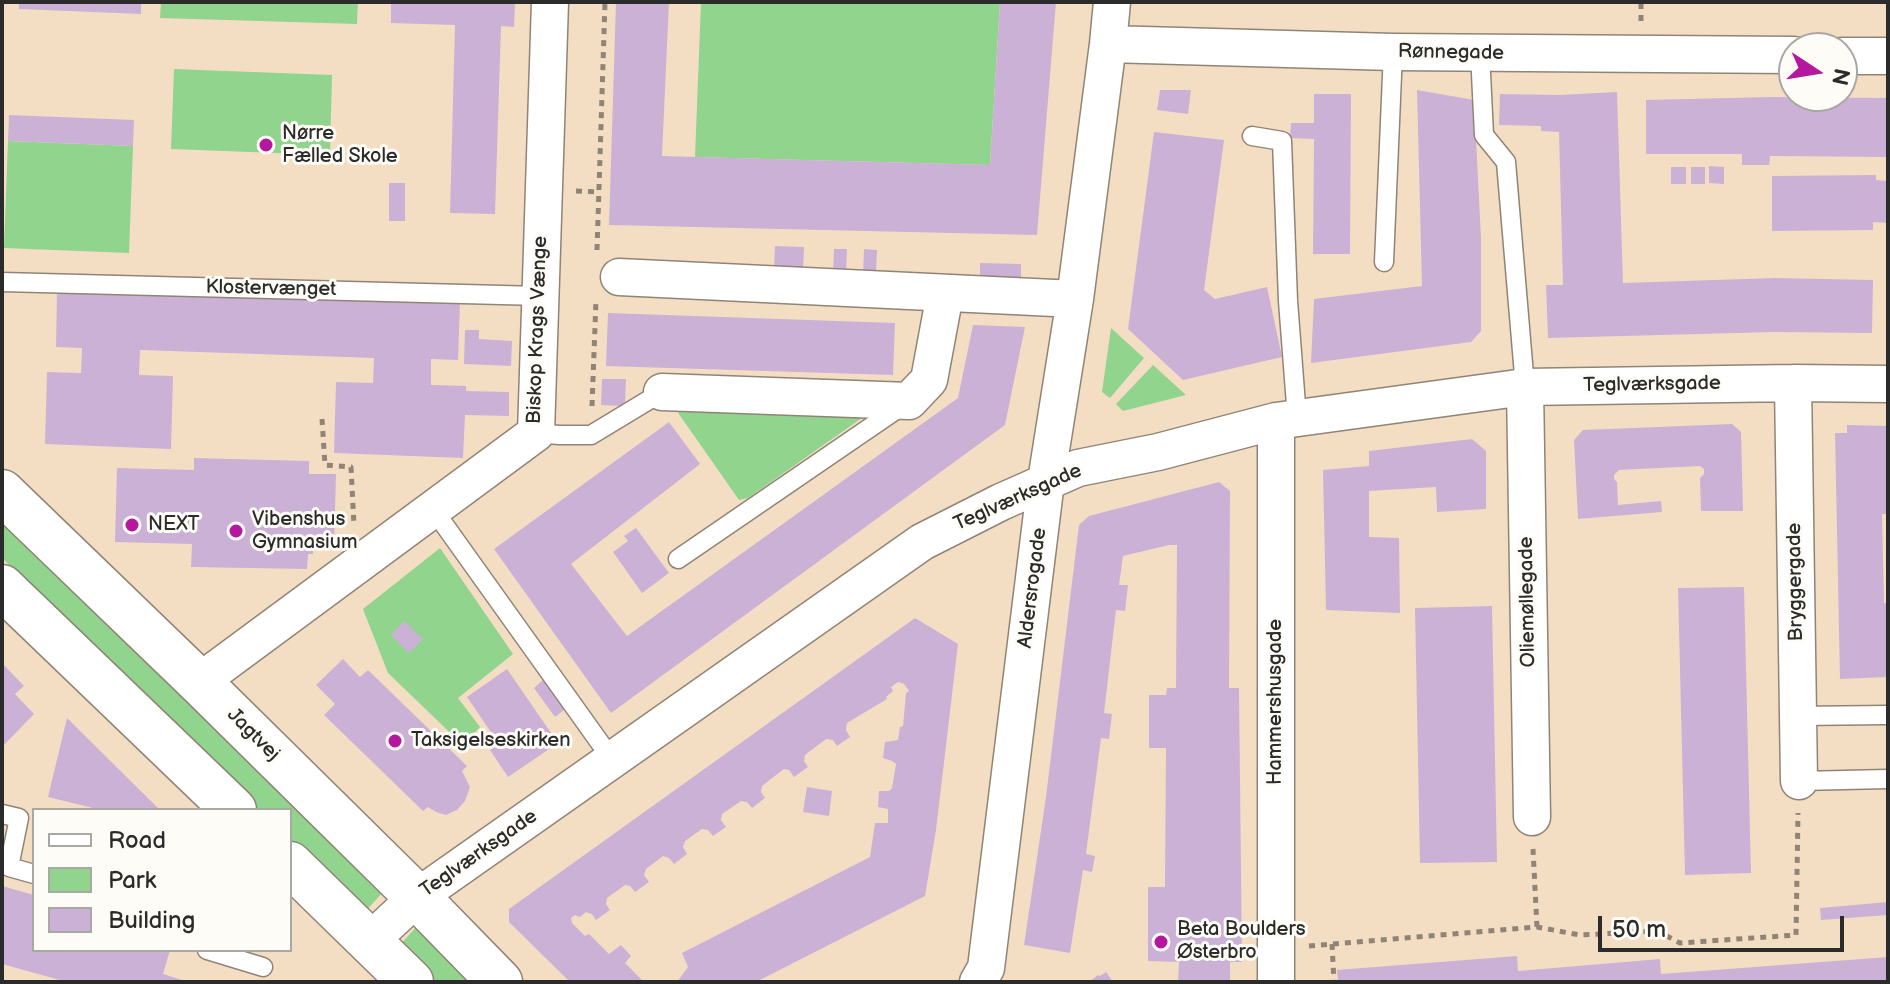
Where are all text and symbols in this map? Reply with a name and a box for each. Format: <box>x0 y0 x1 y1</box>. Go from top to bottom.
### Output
north arrow <box>1778 32 1858 112</box>
street label: Rønnegade <box>1398 40 1504 66</box>
text: N <box>1825 66 1855 88</box>
place label: Nørre Fælled Skole <box>282 122 398 169</box>
marker: Nørre Fælled Skole <box>257 136 275 154</box>
street label: Biskop Krags Vænge <box>523 236 553 424</box>
street label: Klostervænget <box>205 276 337 302</box>
street label: Teglværksgade <box>1583 372 1721 398</box>
street label: Teglværksgade <box>950 459 1086 537</box>
place label: Vibenshus Gymnasium <box>252 508 357 555</box>
place label: NEXT <box>148 513 200 537</box>
marker: NEXT <box>123 516 141 534</box>
marker: Vibenshus Gymnasium <box>227 522 245 540</box>
street label: Bryggergade <box>1783 523 1809 641</box>
street label: Aldersrogade <box>1014 526 1052 650</box>
street label: Oliemøllegade <box>1515 536 1541 668</box>
street label: Hammershusgade <box>1264 619 1288 785</box>
street label: Jagtvej <box>222 704 284 766</box>
place label: Taksigelseskirken <box>411 729 570 753</box>
marker: Taksigelseskirken <box>386 732 404 750</box>
street label: Teglværksgade <box>416 805 542 903</box>
legend <box>32 808 292 952</box>
text: Road <box>108 826 166 855</box>
text: Park <box>108 866 156 895</box>
scale bar <box>1602 900 1848 950</box>
text: Building <box>108 906 195 935</box>
text: 50 m <box>1612 915 1666 944</box>
place label: Beta Boulders Østerbro <box>1177 918 1306 965</box>
marker: Beta Boulders Østerbro <box>1152 933 1170 951</box>

